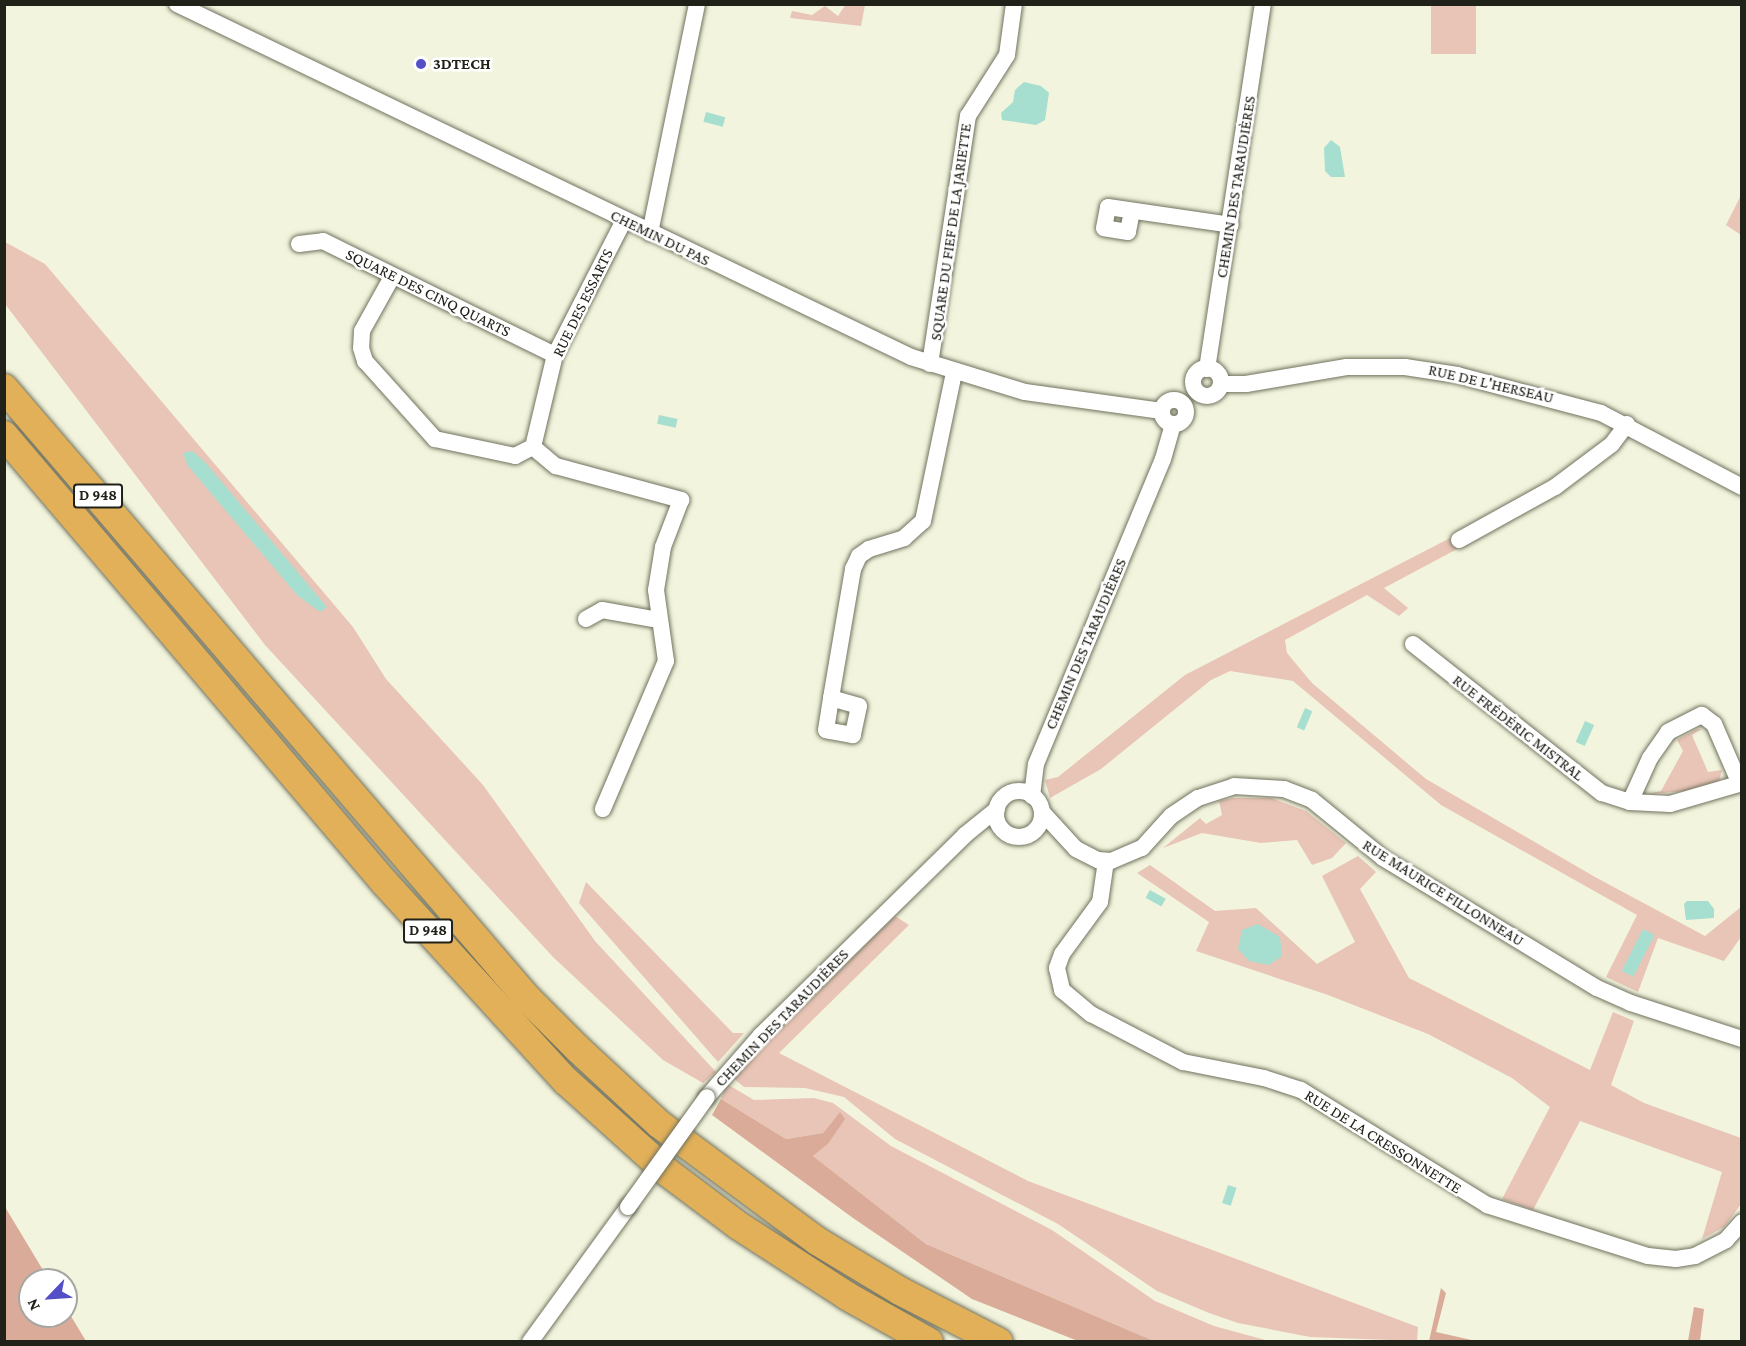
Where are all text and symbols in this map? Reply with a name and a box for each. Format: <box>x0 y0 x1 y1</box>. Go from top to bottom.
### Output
place label: 3DTECH <box>433 54 491 74</box>
marker: 3DTECH <box>414 57 428 71</box>
street label: CHEMIN DES TARAUDIÈRES <box>1212 94 1260 280</box>
street label: SQUARE DU FIEF DE LA JARIETTE <box>926 122 976 342</box>
street label: CHEMIN DU PAS <box>607 206 713 270</box>
street label: SQUARE DES CINQ QUARTS <box>342 245 514 341</box>
street label: RUE DES ESSARTS <box>549 246 617 360</box>
street label: RUE DE L'HERSEAU <box>1426 360 1556 408</box>
road number: D 948 <box>72 484 124 508</box>
street label: CHEMIN DES TARAUDIÈRES <box>1041 555 1131 733</box>
street label: RUE FRÉDÉRIC MISTRAL <box>1449 671 1587 785</box>
street label: RUE MAURICE FILLONNEAU <box>1359 835 1527 951</box>
road number: D 948 <box>402 919 454 943</box>
street label: CHEMIN DES TARAUDIÈRES <box>711 945 853 1091</box>
street label: RUE DE LA CRESSONNETTE <box>1301 1086 1465 1198</box>
north arrow <box>18 1268 78 1328</box>
text: N <box>23 1296 43 1314</box>

